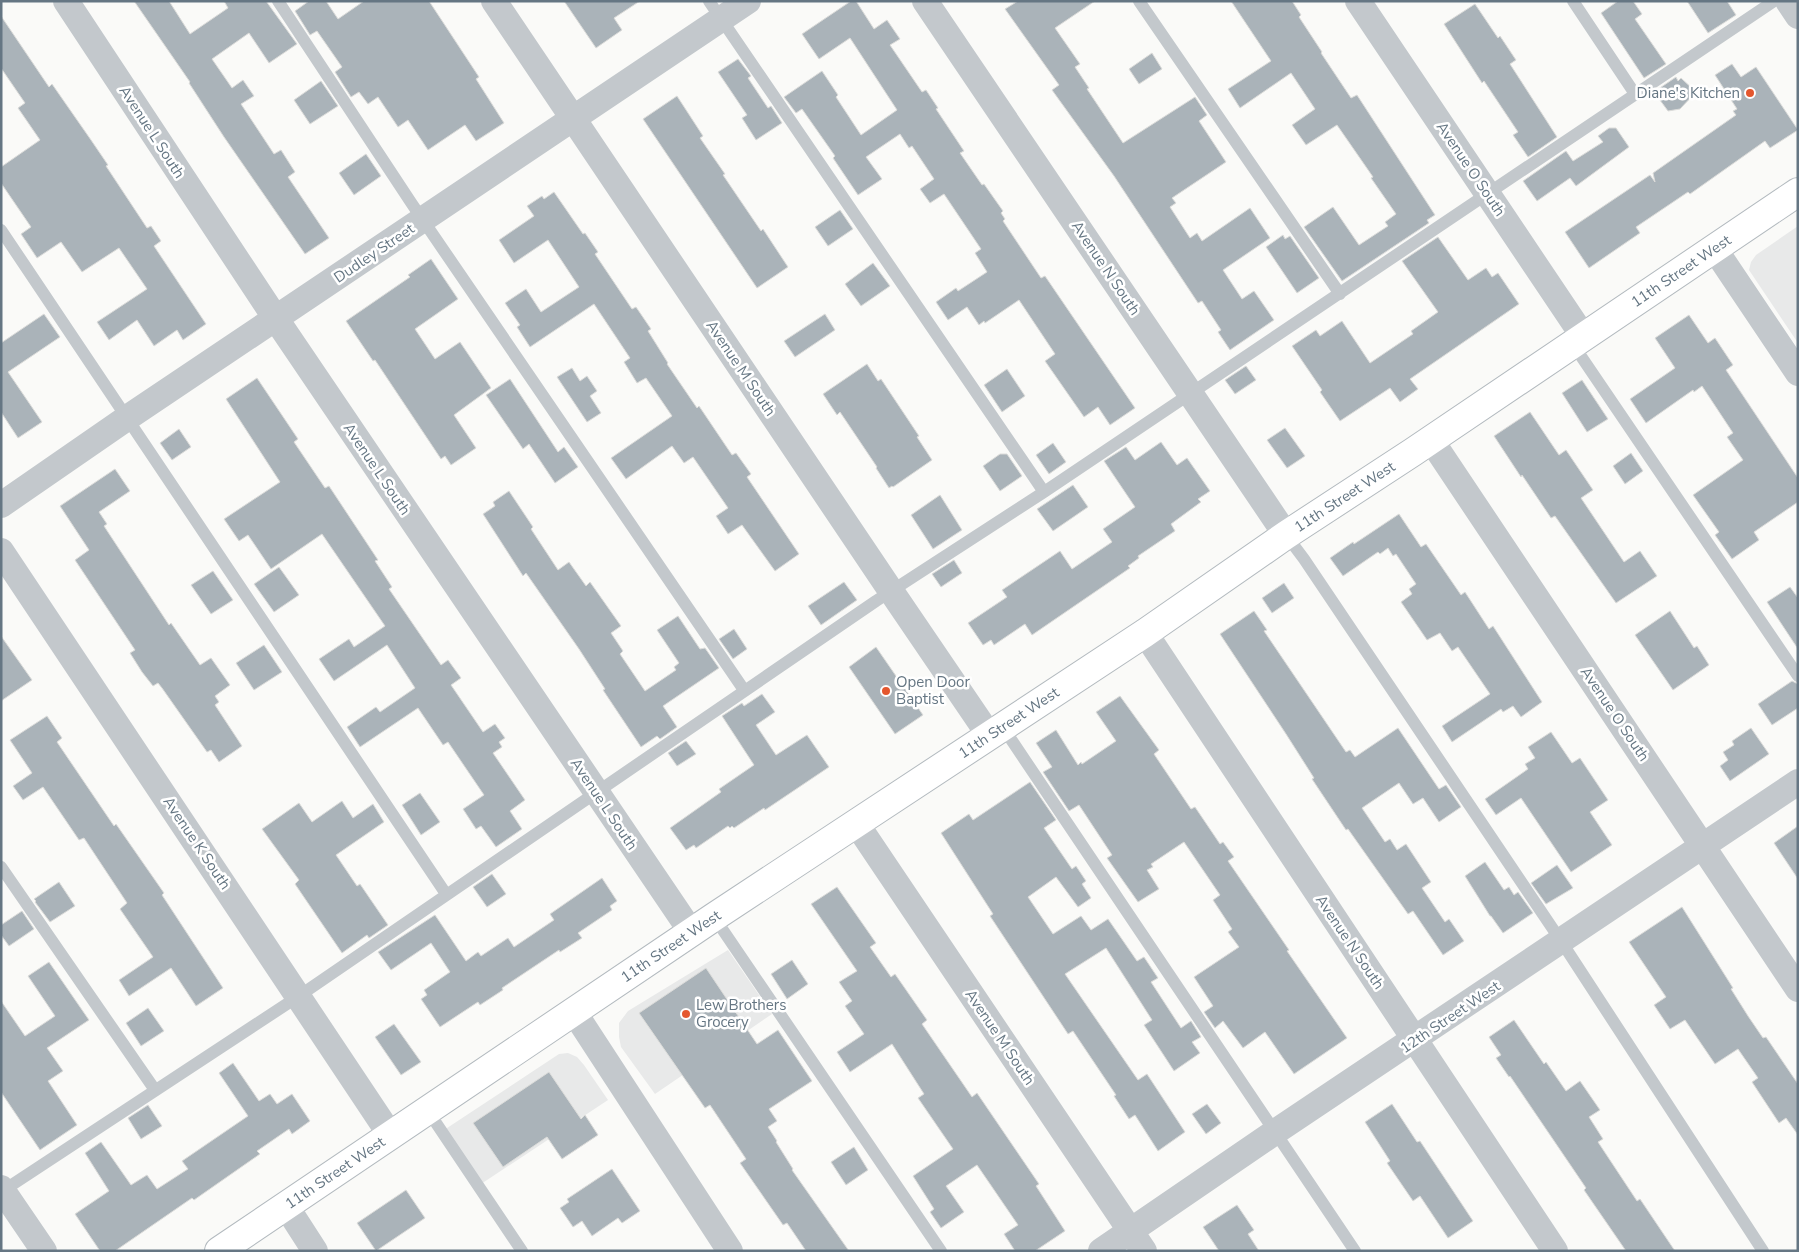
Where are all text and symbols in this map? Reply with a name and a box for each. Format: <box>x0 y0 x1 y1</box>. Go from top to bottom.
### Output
street label: Avenue L South <box>115 82 189 182</box>
place label: Diane's Kitchen <box>1637 83 1740 103</box>
marker: Diane's Kitchen <box>1744 87 1756 99</box>
street label: Avenue O South <box>1432 118 1510 220</box>
street label: Avenue N South <box>1067 217 1145 319</box>
street label: Dudley Street <box>330 218 419 287</box>
street label: 11th Street West <box>1627 230 1735 312</box>
street label: Avenue M South <box>702 316 780 420</box>
street label: Avenue L South <box>339 419 415 519</box>
street label: 11th Street West <box>1290 456 1399 537</box>
street label: Avenue O South <box>1576 663 1654 765</box>
place label: Open Door Baptist <box>896 672 970 709</box>
street label: 11th Street West <box>954 682 1063 763</box>
marker: Open Door Baptist <box>880 685 892 697</box>
street label: Avenue L South <box>566 754 642 854</box>
street label: Avenue K South <box>159 793 235 893</box>
street label: Avenue N South <box>1311 891 1389 993</box>
street label: 11th Street West <box>617 905 725 987</box>
street label: 12th Street West <box>1396 976 1504 1058</box>
street label: Avenue M South <box>961 985 1039 1089</box>
place label: Lew Brothers Grocery <box>696 995 786 1032</box>
marker: Lew Brothers Grocery <box>680 1008 692 1020</box>
street label: 11th Street West <box>281 1131 390 1214</box>

